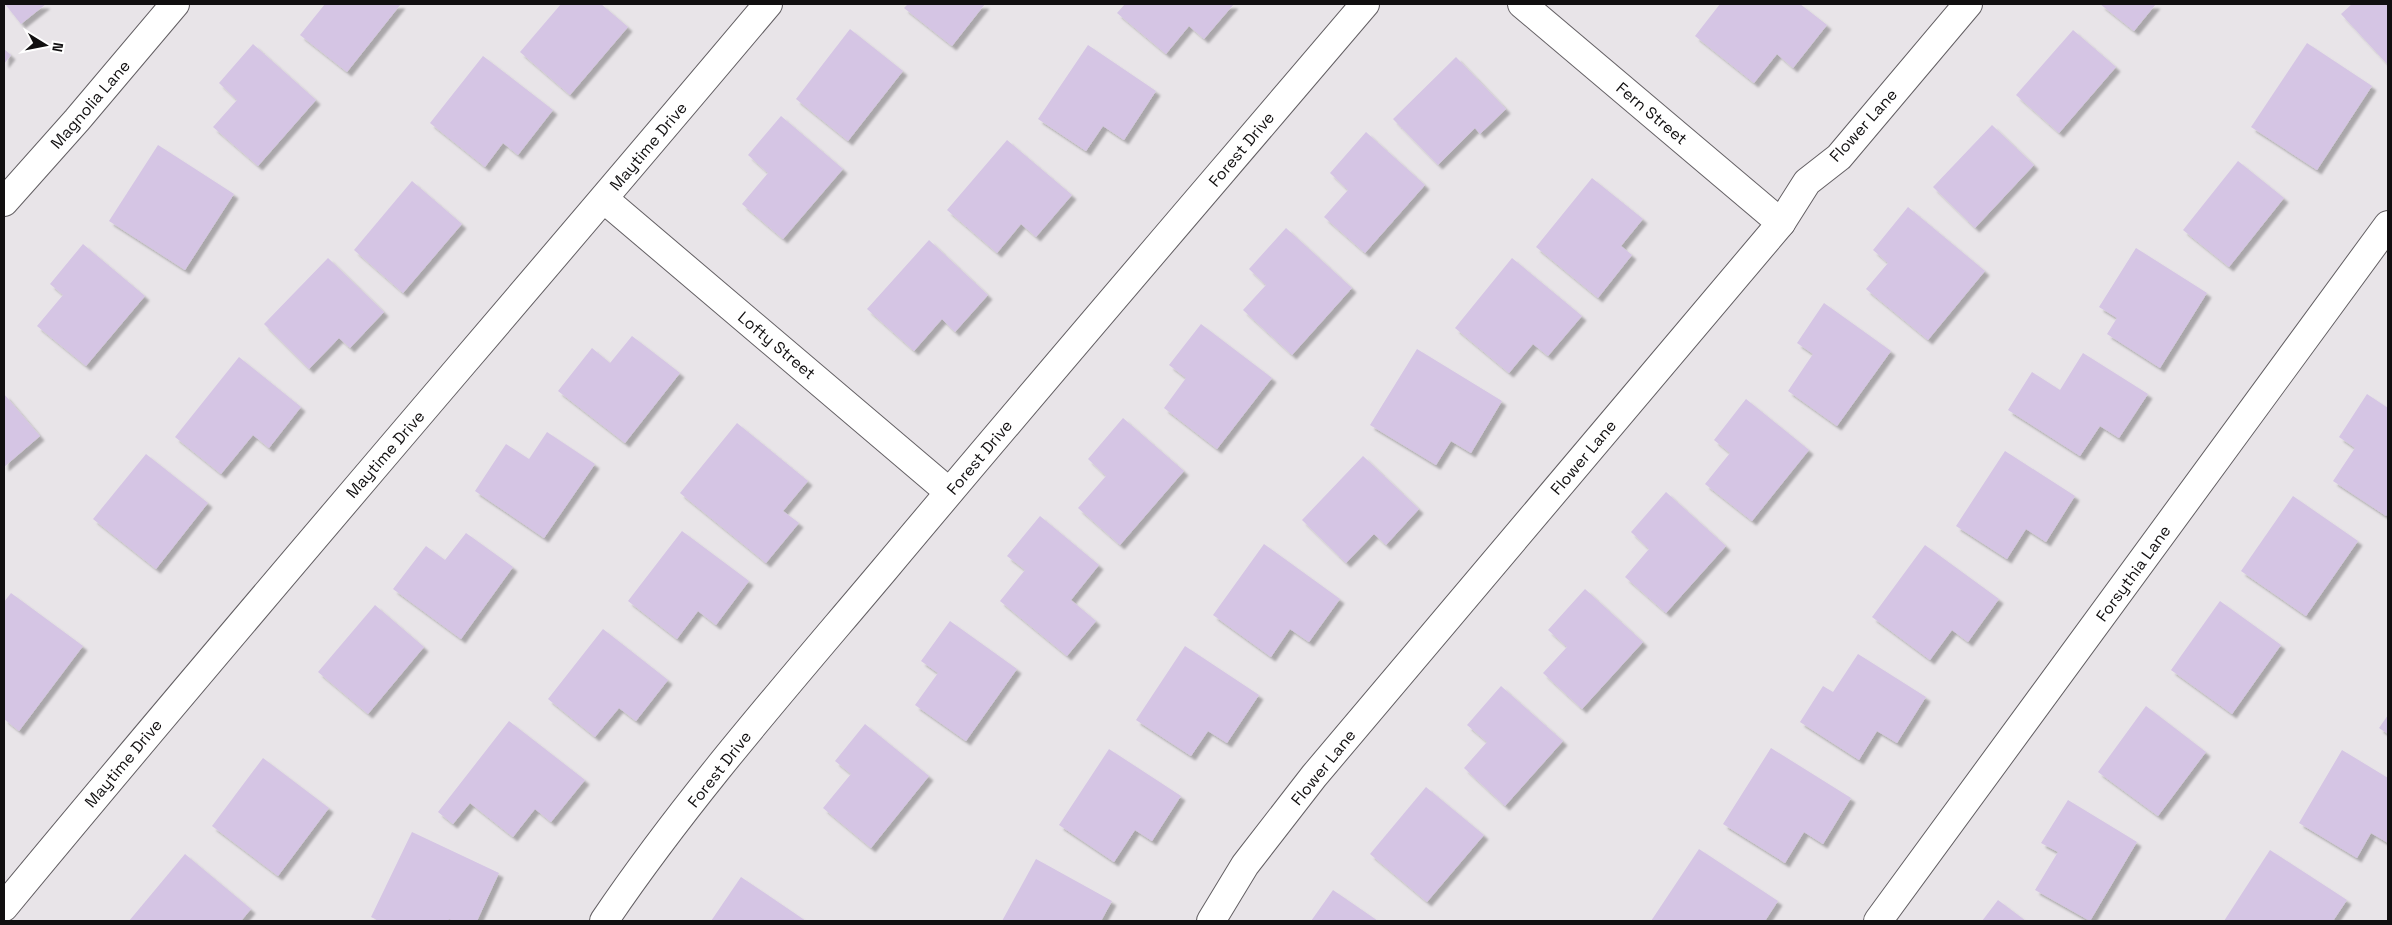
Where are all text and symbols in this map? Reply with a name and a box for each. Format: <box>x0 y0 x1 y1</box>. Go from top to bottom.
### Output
north arrow <box>20 20 70 70</box>
text: N <box>48 41 67 53</box>
street label: Magnolia Lane <box>46 55 135 153</box>
street label: Fern Street <box>1612 77 1692 149</box>
street label: Flower Lane <box>1825 84 1902 166</box>
street label: Maytime Drive <box>605 98 692 195</box>
street label: Forest Drive <box>1204 107 1279 191</box>
street label: Lofty Street <box>733 307 820 384</box>
street label: Maytime Drive <box>342 406 429 503</box>
street label: Forest Drive <box>942 415 1017 499</box>
street label: Flower Lane <box>1546 415 1621 499</box>
street label: Forsythia Lane <box>2091 521 2175 626</box>
street label: Maytime Drive <box>80 715 167 812</box>
street label: Flower Lane <box>1286 725 1360 810</box>
street label: Forest Drive <box>683 727 756 812</box>

